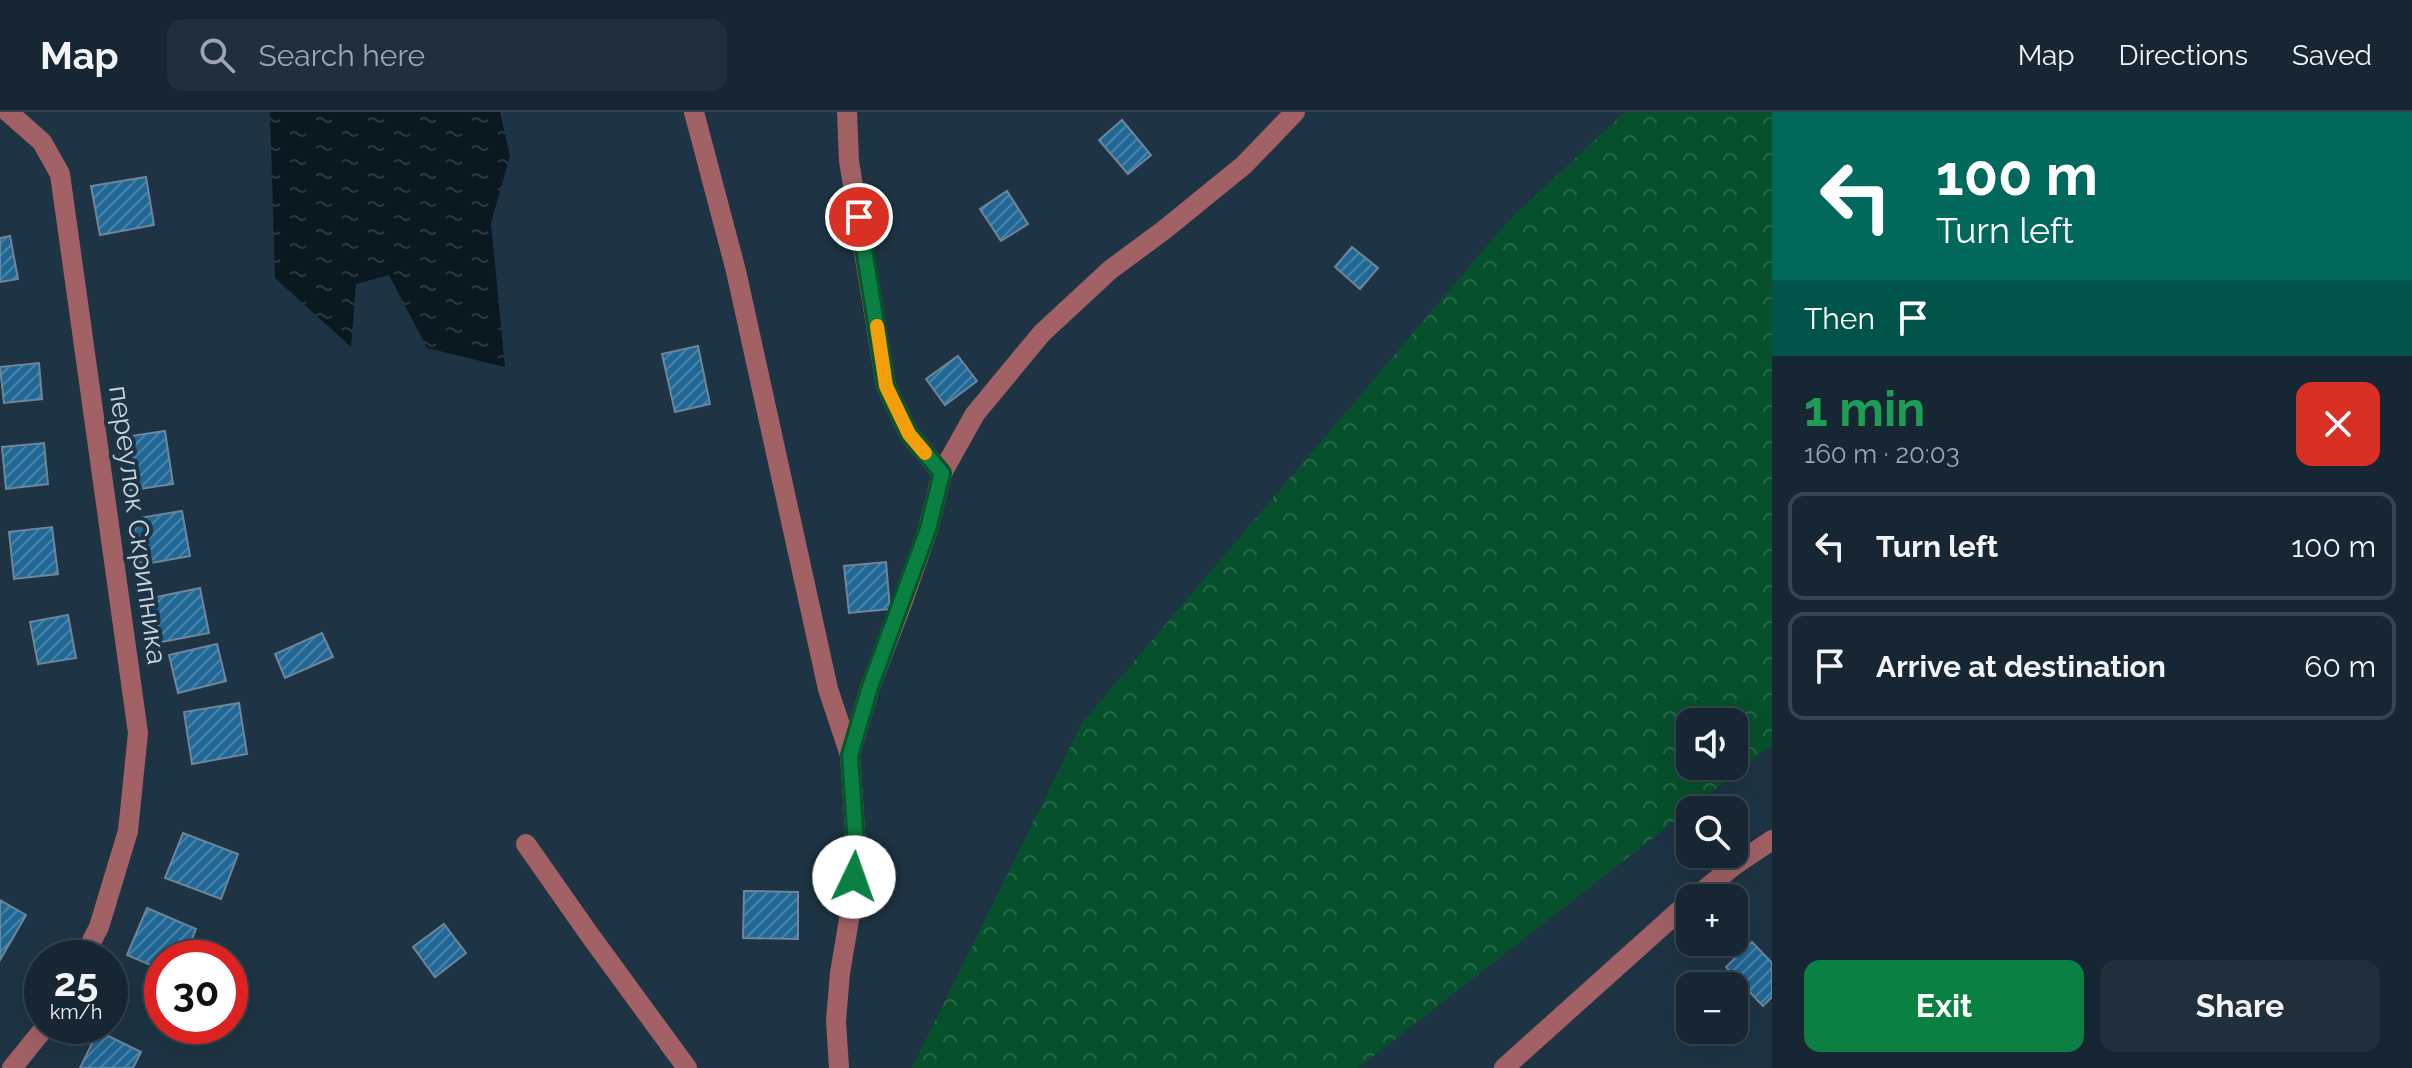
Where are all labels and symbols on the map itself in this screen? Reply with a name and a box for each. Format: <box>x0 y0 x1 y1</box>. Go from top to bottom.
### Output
pin <box>825 183 893 251</box>
street label: переулок Скрипника <box>102 383 174 667</box>
position arrow <box>812 835 896 919</box>
speed limit sign: 30 <box>144 940 248 1044</box>

